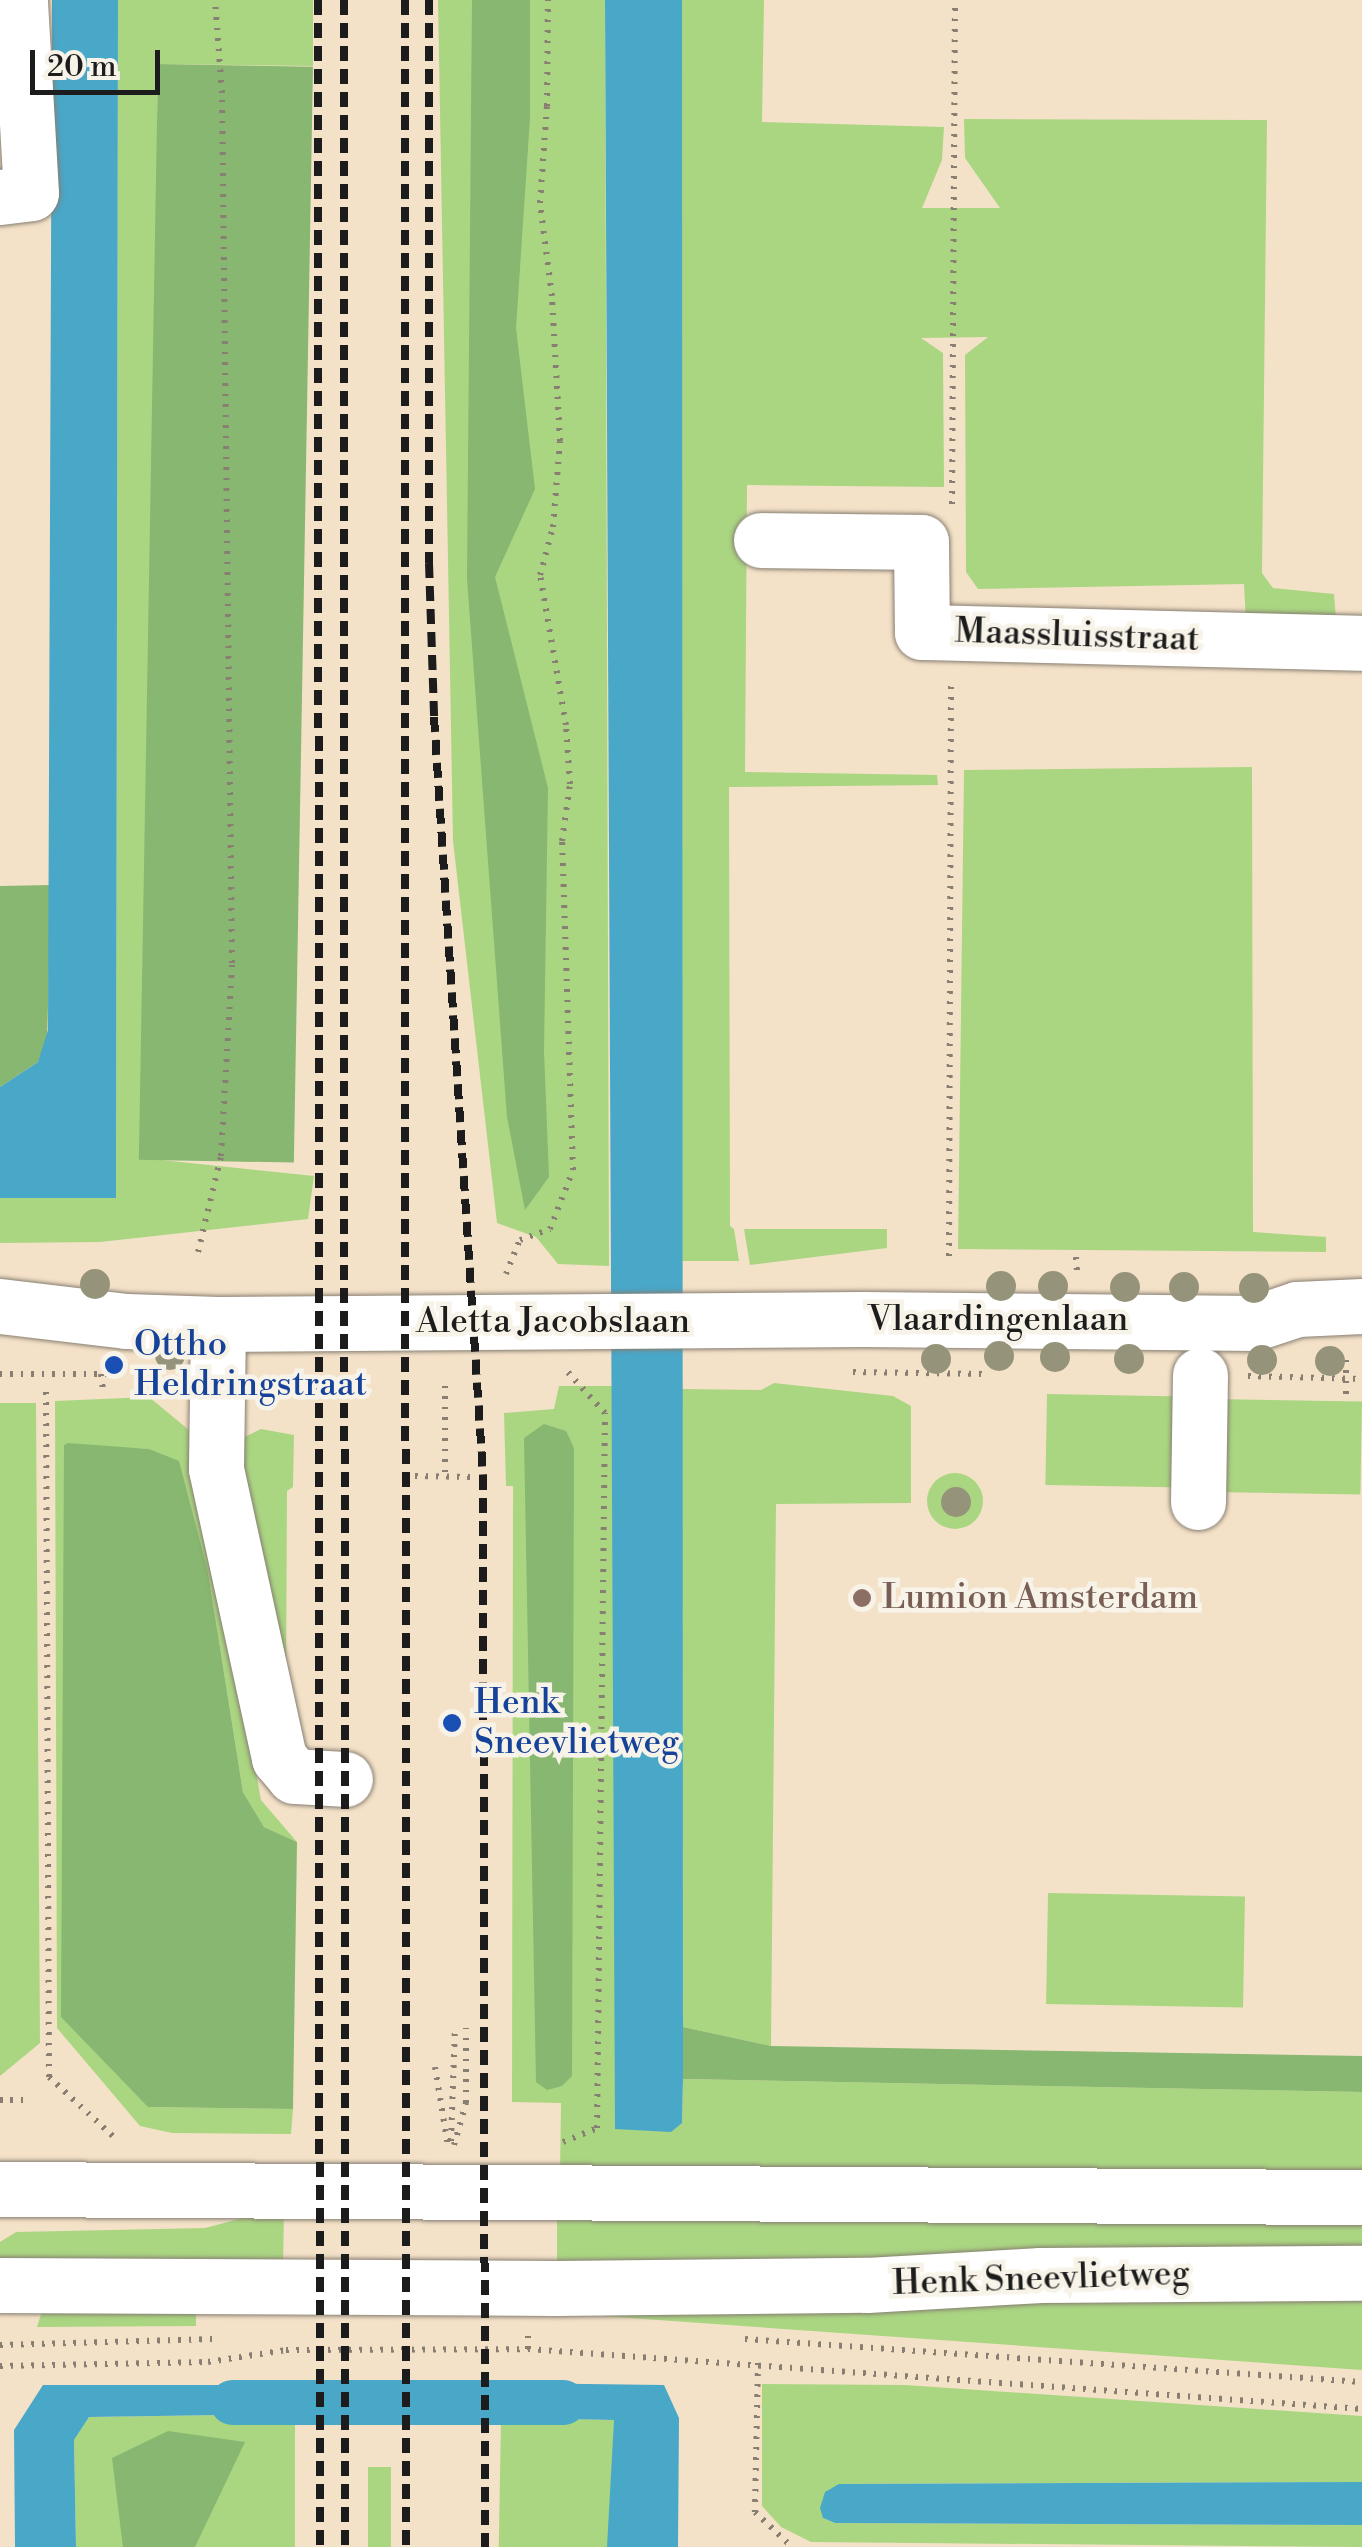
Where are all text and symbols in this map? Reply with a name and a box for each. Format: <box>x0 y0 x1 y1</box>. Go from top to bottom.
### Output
scale bar <box>35 30 165 92</box>
text: 20 m <box>47 48 116 86</box>
street label: Maassluisstraat <box>954 611 1200 661</box>
street label: Vlaardingenlaan <box>868 1299 1128 1341</box>
street label: Aletta Jacobslaan <box>416 1301 690 1343</box>
place label: Ottho Heldringstraat <box>134 1324 367 1406</box>
marker: Ottho Heldringstraat <box>103 1354 125 1376</box>
place label: Lumion Amsterdam <box>882 1577 1198 1619</box>
marker: Lumion Amsterdam <box>851 1587 873 1609</box>
place label: Henk Sneevlietweg <box>474 1682 679 1764</box>
marker: Henk Sneevlietweg <box>439 1710 465 1736</box>
street label: Henk Sneevlietweg <box>892 2253 1190 2305</box>

